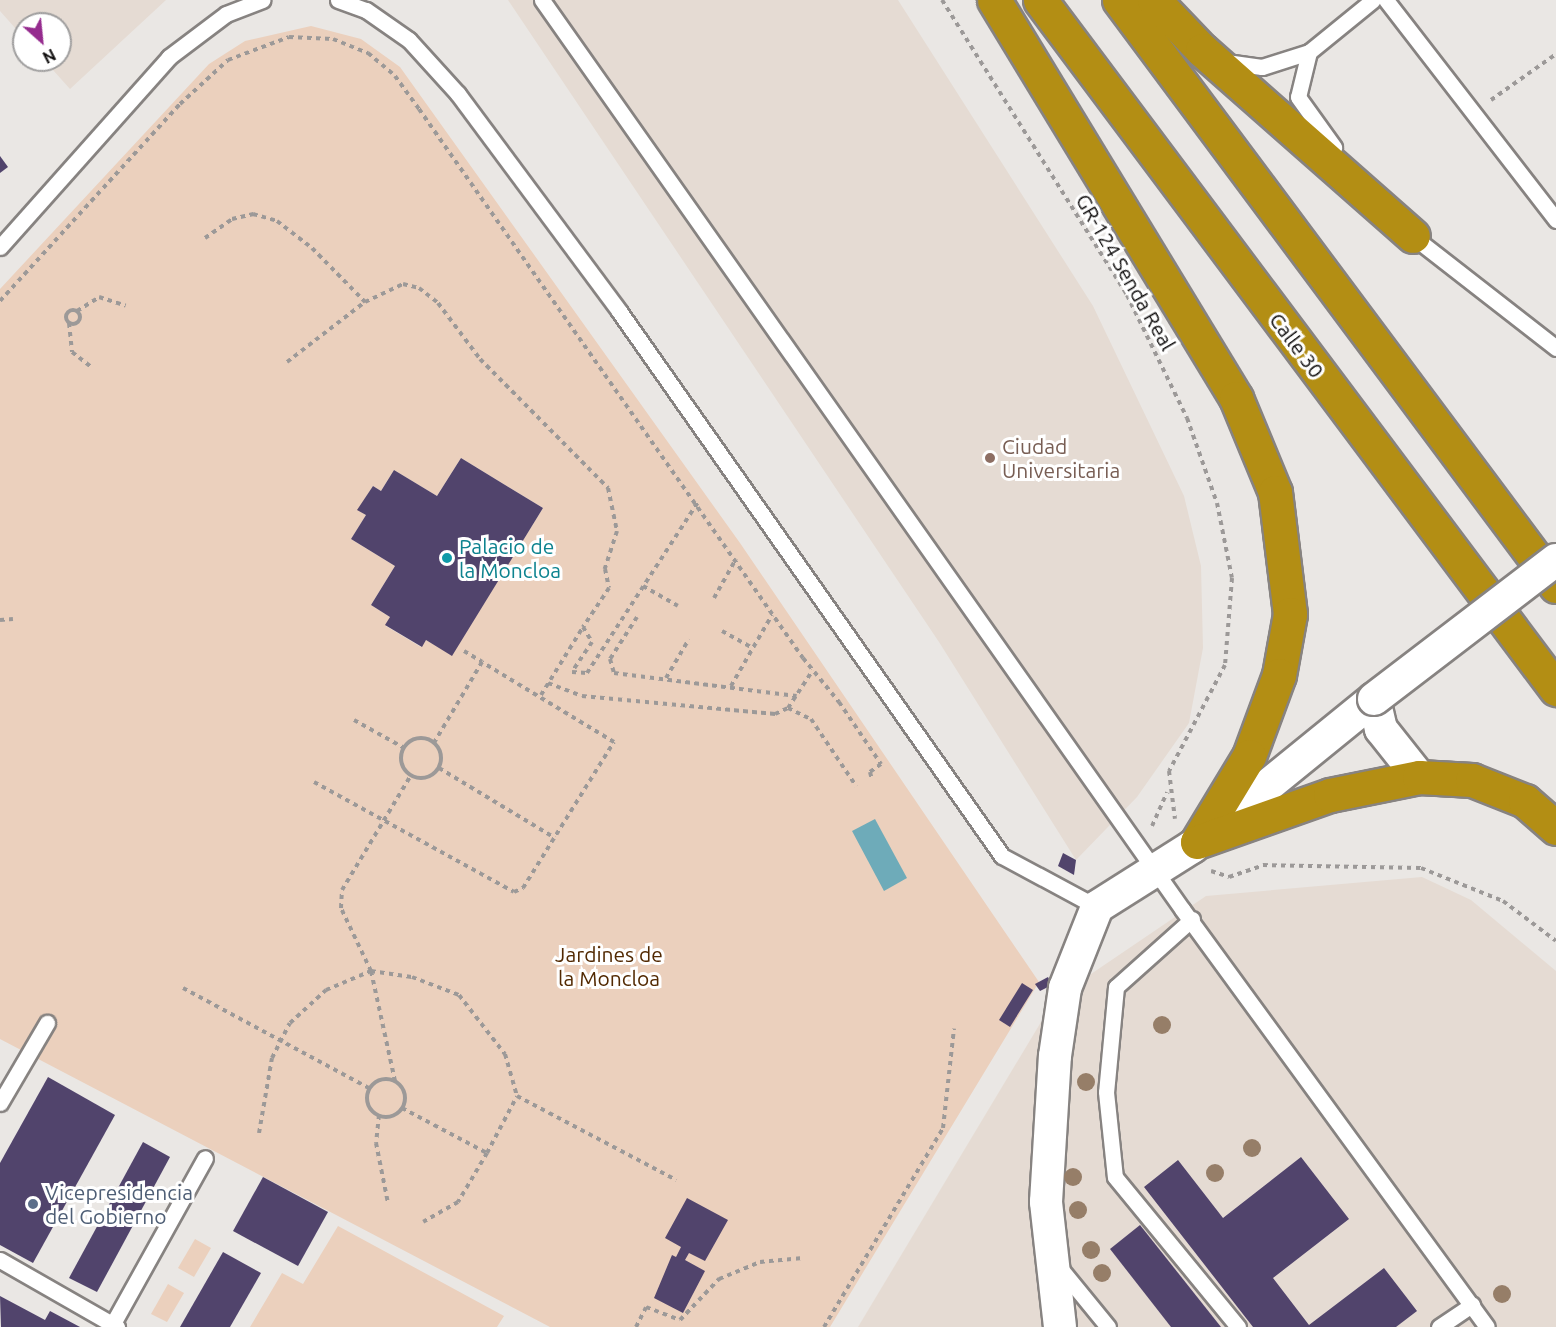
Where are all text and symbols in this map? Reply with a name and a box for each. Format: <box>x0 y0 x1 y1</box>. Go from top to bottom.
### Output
north arrow <box>12 12 72 72</box>
text: N <box>40 46 59 67</box>
street label: GR-124 Senda Real <box>1071 189 1181 355</box>
street label: Calle 30 <box>1264 308 1330 382</box>
place label: Ciudad Universitaria <box>1002 433 1120 483</box>
marker: Ciudad Universitaria <box>983 451 997 465</box>
place label: Palacio de la Moncloa <box>459 533 561 583</box>
marker: Palacio de la Moncloa <box>440 551 454 565</box>
park label: Jardines de la Moncloa <box>555 941 663 991</box>
place label: Vicepresidencia del Gobierno <box>45 1179 193 1229</box>
marker: Vicepresidencia del Gobierno <box>26 1197 40 1211</box>

